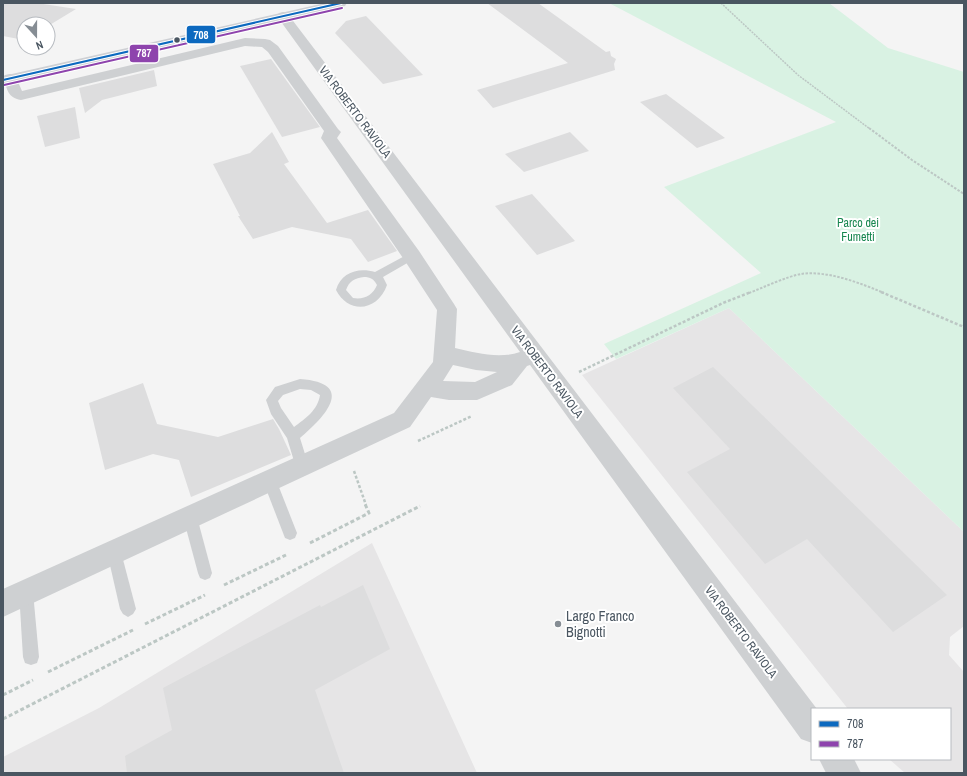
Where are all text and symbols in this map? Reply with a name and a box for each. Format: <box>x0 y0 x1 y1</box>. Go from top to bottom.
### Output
north arrow <box>16 16 56 56</box>
line badge: 708 <box>186 25 216 44</box>
text: 708 <box>193 28 209 42</box>
unlabelled marker <box>172 35 182 45</box>
text: N <box>34 38 45 53</box>
line badge: 787 <box>129 44 159 63</box>
text: 787 <box>136 46 152 60</box>
street label: VIA ROBERTO RAVIOLA <box>315 63 395 162</box>
park label: Parco dei Fumetti <box>837 215 879 245</box>
street label: VIA ROBERTO RAVIOLA <box>507 323 587 422</box>
street label: VIA ROBERTO RAVIOLA <box>701 583 781 682</box>
place label: Largo Franco Bignotti <box>566 607 634 641</box>
marker: Largo Franco Bignotti <box>553 619 563 629</box>
legend <box>811 708 951 760</box>
text: 708 <box>847 716 863 732</box>
text: 787 <box>847 736 864 752</box>

